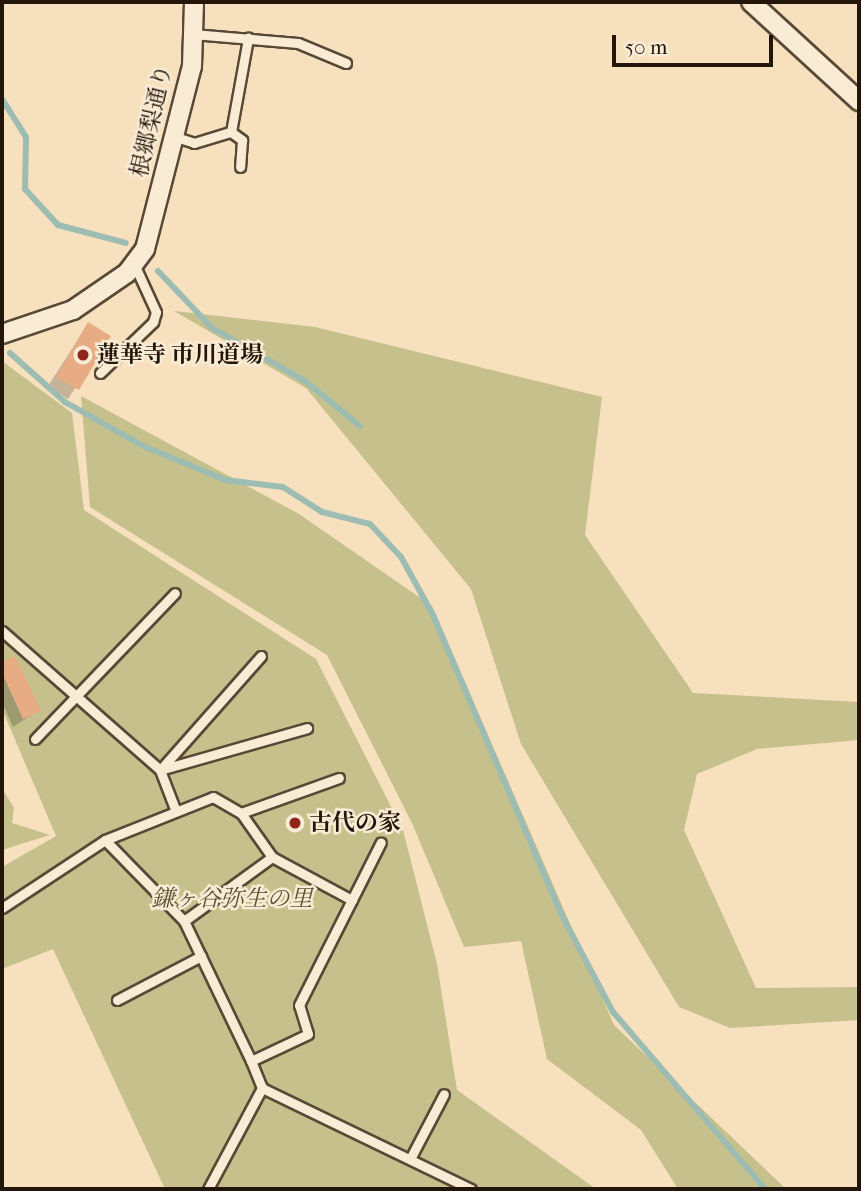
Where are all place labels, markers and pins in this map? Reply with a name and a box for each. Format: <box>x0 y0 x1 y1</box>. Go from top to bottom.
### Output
place label: 蓮華寺 市川道場 <box>97 341 263 369</box>
marker: 蓮華寺 市川道場 <box>75 347 91 363</box>
place label: 古代の家 <box>309 809 401 837</box>
marker: 古代の家 <box>287 815 303 831</box>

